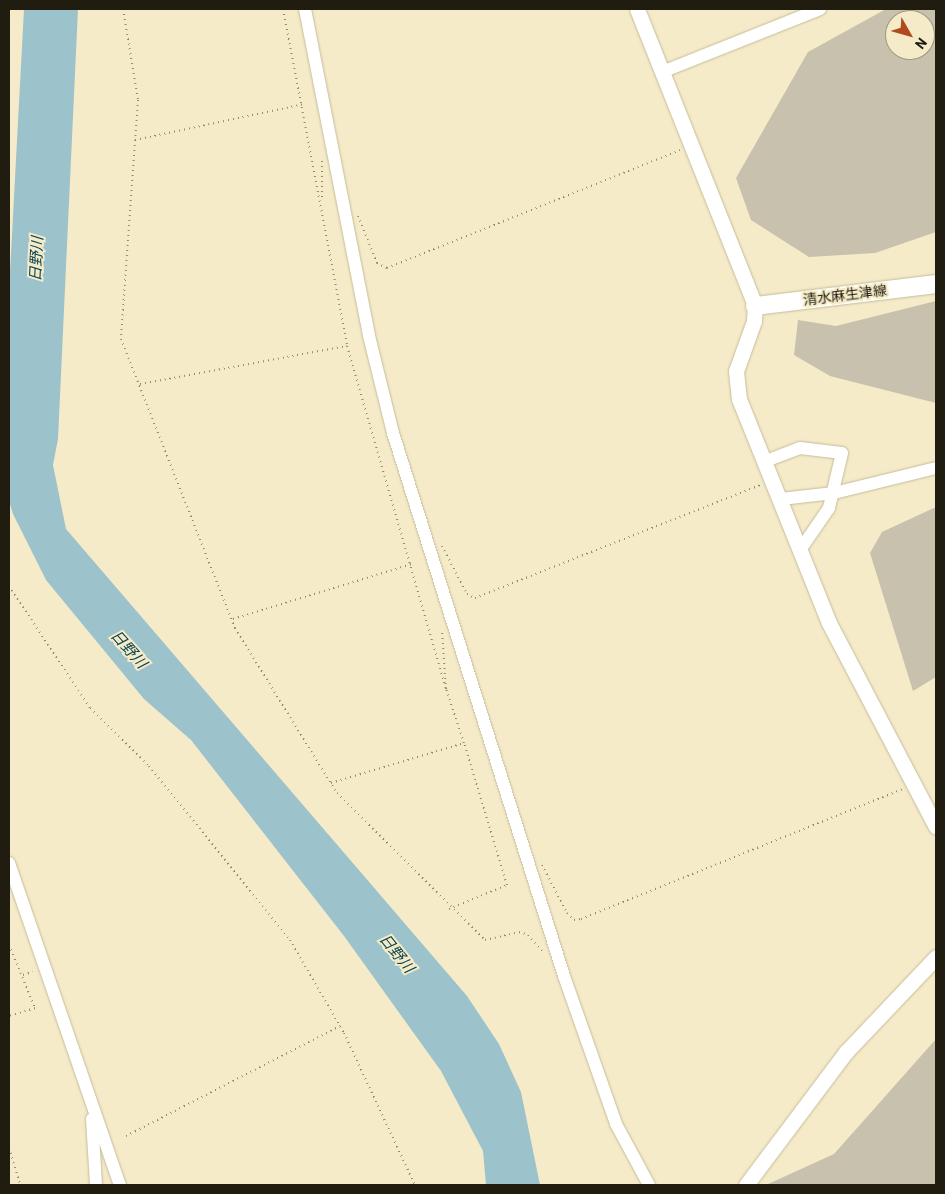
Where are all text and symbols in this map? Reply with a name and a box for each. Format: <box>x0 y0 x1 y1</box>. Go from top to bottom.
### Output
north arrow <box>885 10 935 60</box>
text: N <box>912 35 931 53</box>
water label: 日野川 <box>26 236 46 282</box>
street label: 清水麻生津線 <box>802 282 888 308</box>
water label: 日野川 <box>107 626 151 672</box>
water label: 日野川 <box>376 930 418 976</box>

